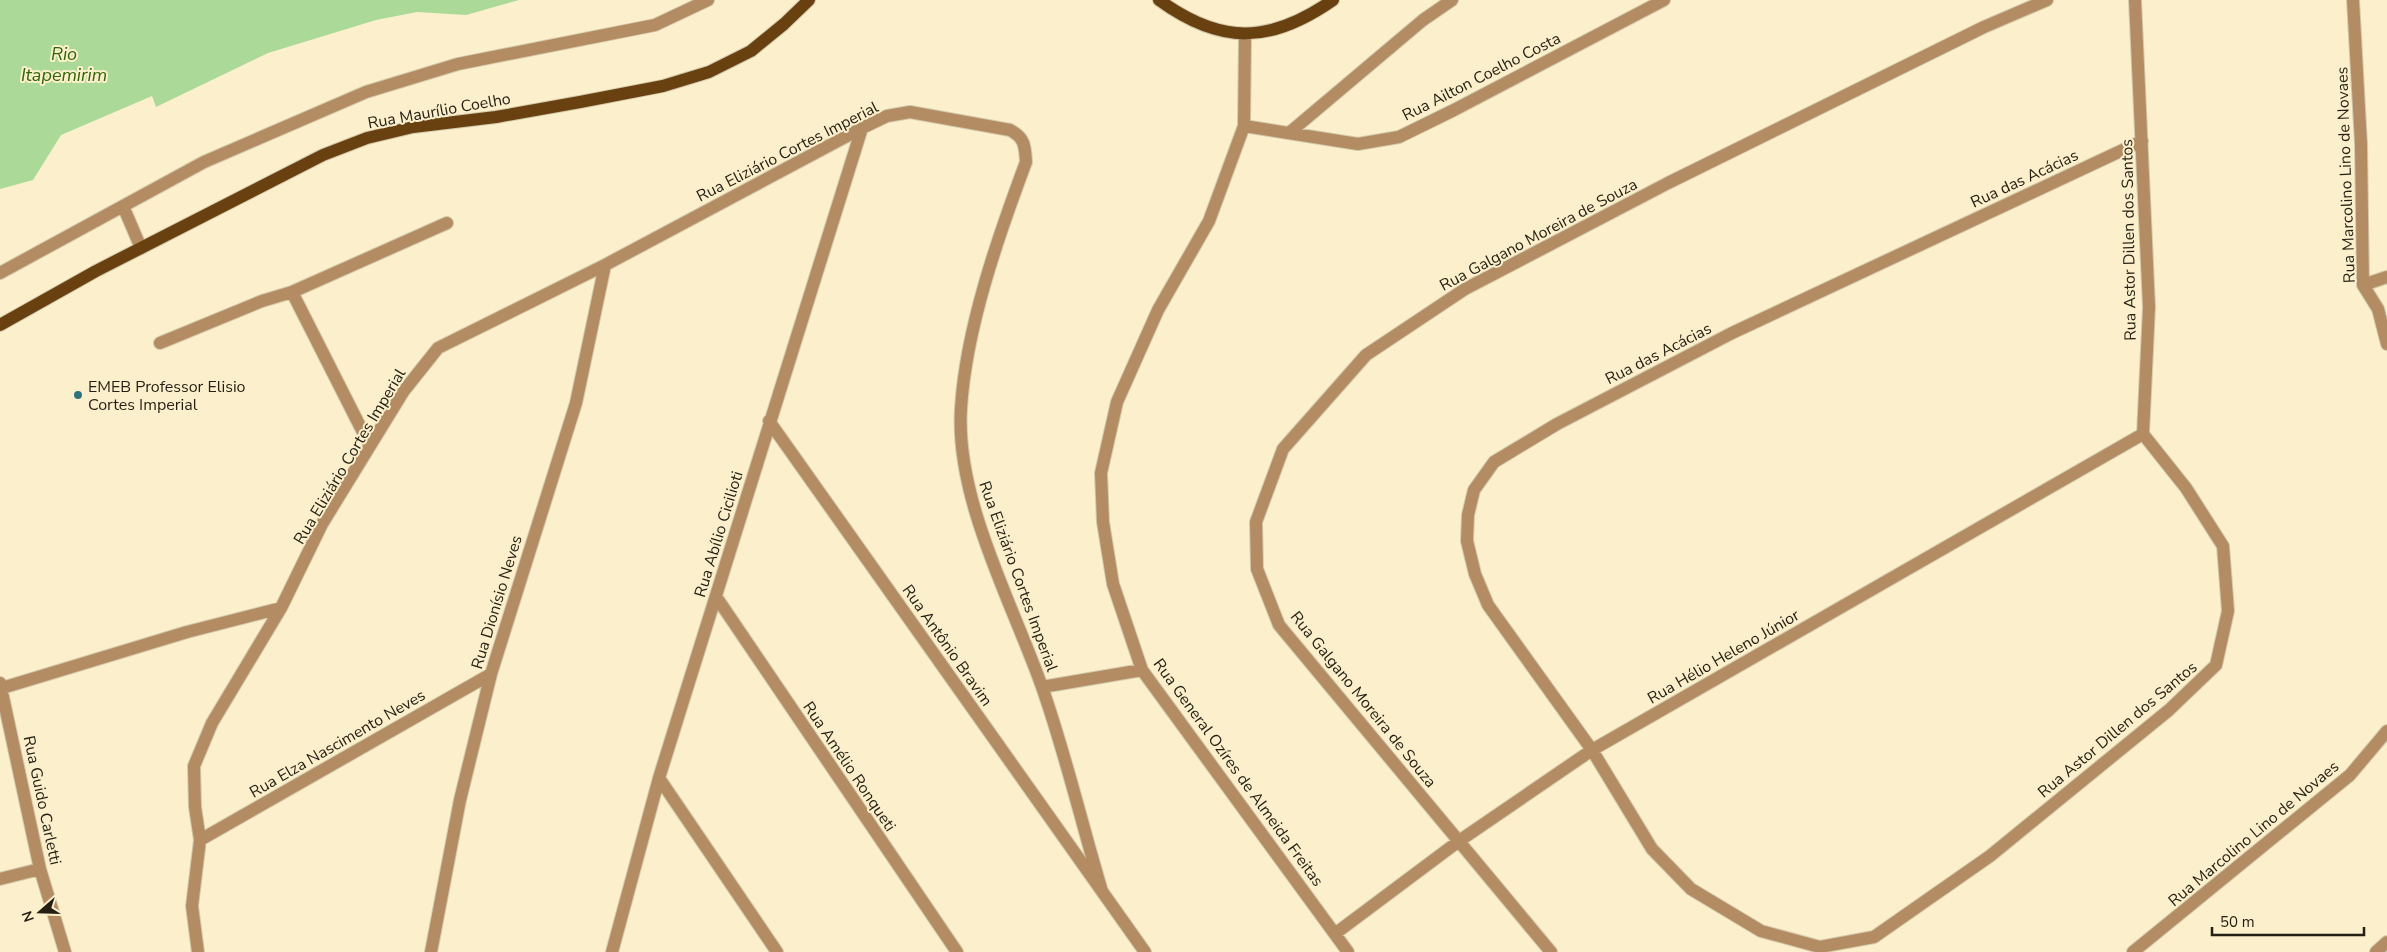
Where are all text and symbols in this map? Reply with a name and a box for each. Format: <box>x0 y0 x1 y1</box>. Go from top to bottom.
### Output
street label: Rua Ailton Coelho Costa <box>1398 27 1564 126</box>
water label: Rio Itapemirim <box>21 42 107 87</box>
street label: Rua Marcolino Lino de Novaes <box>2331 66 2361 284</box>
street label: Rua Maurílio Coelho <box>366 88 513 134</box>
street label: Rua Eliziário Cortes Imperial <box>693 96 882 207</box>
street label: Rua Astor Dillen dos Santos <box>2116 139 2142 341</box>
street label: Rua das Acácias <box>1967 144 2082 214</box>
street label: Rua Galgano Moreira de Souza <box>1436 173 1641 297</box>
street label: Rua das Acácias <box>1602 318 1715 390</box>
street label: Rua Eliziário Cortes Imperial <box>289 364 411 549</box>
place label: EMEB Professor Elisio Cortes Imperial <box>88 376 246 416</box>
marker: EMEB Professor Elisio Cortes Imperial <box>72 389 84 401</box>
street label: Rua Abílio Cicilioti <box>689 469 749 600</box>
street label: Rua Eliziário Cortes Imperial <box>973 478 1063 675</box>
street label: Rua Dionísio Neves <box>466 533 528 672</box>
street label: Rua Antônio Bravim <box>897 580 997 711</box>
street label: Rua Hélio Heleno Júnior <box>1644 604 1804 709</box>
street label: Rua Galgano Moreira de Souza <box>1285 607 1441 792</box>
street label: Rua General Ozíres de Almeida Freitas <box>1148 654 1328 891</box>
street label: Rua Astor Dillen dos Santos <box>2033 656 2202 803</box>
street label: Rua Elza Nascimento Neves <box>245 684 430 803</box>
street label: Rua Amélio Ronqueti <box>797 697 901 836</box>
street label: Rua Guido Carletti <box>18 734 66 867</box>
street label: Rua Marcolino Lino de Novaes <box>2164 756 2344 912</box>
north arrow <box>15 887 65 937</box>
scale bar <box>2212 904 2364 936</box>
text: N <box>18 908 39 924</box>
text: 50 m <box>2220 912 2255 932</box>

